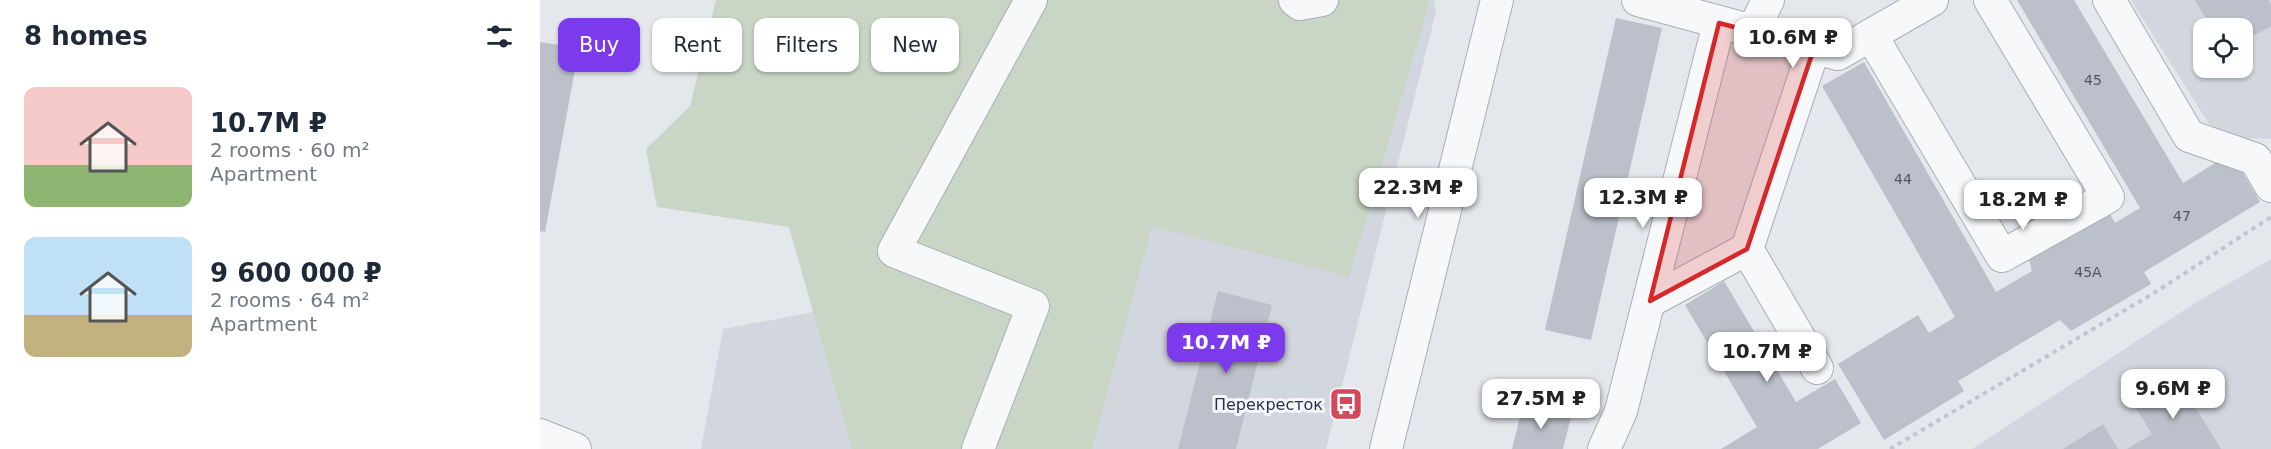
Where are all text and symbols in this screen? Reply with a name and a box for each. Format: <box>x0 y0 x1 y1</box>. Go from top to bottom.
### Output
chip: Buy <box>558 18 640 72</box>
chip: Rent <box>652 18 742 72</box>
chip: Filters <box>754 18 859 72</box>
chip: New <box>871 18 959 72</box>
pin: 10.6M ₽ <box>1738 18 1848 69</box>
map controls <box>2193 18 2253 78</box>
button: locate <box>2193 18 2253 78</box>
icon: filters <box>483 20 516 53</box>
text: 8 homes <box>24 21 148 51</box>
text: 10.6M ₽ <box>1748 25 1838 49</box>
house number: 45 <box>2084 72 2102 88</box>
text: 10.7M ₽ <box>210 108 327 138</box>
icon: home <box>72 111 144 183</box>
text: 2 rooms · 60 m² <box>210 138 370 162</box>
text: Apartment <box>210 162 317 186</box>
pin: 22.3M ₽ <box>1363 168 1473 219</box>
house number: 44 <box>1894 171 1912 187</box>
text: 22.3M ₽ <box>1373 175 1463 199</box>
pin: 12.3M ₽ <box>1588 178 1698 229</box>
pin: 18.2M ₽ <box>1968 180 2078 231</box>
text: 12.3M ₽ <box>1598 185 1688 209</box>
text: 18.2M ₽ <box>1978 187 2068 211</box>
house number: 47 <box>2173 208 2191 224</box>
text: 9 600 000 ₽ <box>210 258 382 288</box>
icon: home <box>72 261 144 333</box>
house number: 45А <box>2074 264 2102 280</box>
text: 2 rooms · 64 m² <box>210 288 370 312</box>
text: Apartment <box>210 312 317 336</box>
pin: 10.7M ₽ <box>1171 323 1281 374</box>
text: 10.7M ₽ <box>1181 330 1271 354</box>
pin: 10.7M ₽ <box>1712 332 1822 383</box>
text: 10.7M ₽ <box>1722 339 1812 363</box>
pin: 9.6M ₽ <box>2124 369 2222 420</box>
text: 9.6M ₽ <box>2135 376 2211 400</box>
pin: 27.5M ₽ <box>1486 379 1596 430</box>
bus stop icon: Перекресток <box>1328 386 1364 422</box>
text: 27.5M ₽ <box>1496 386 1586 410</box>
place label: Перекресток <box>1214 395 1323 414</box>

